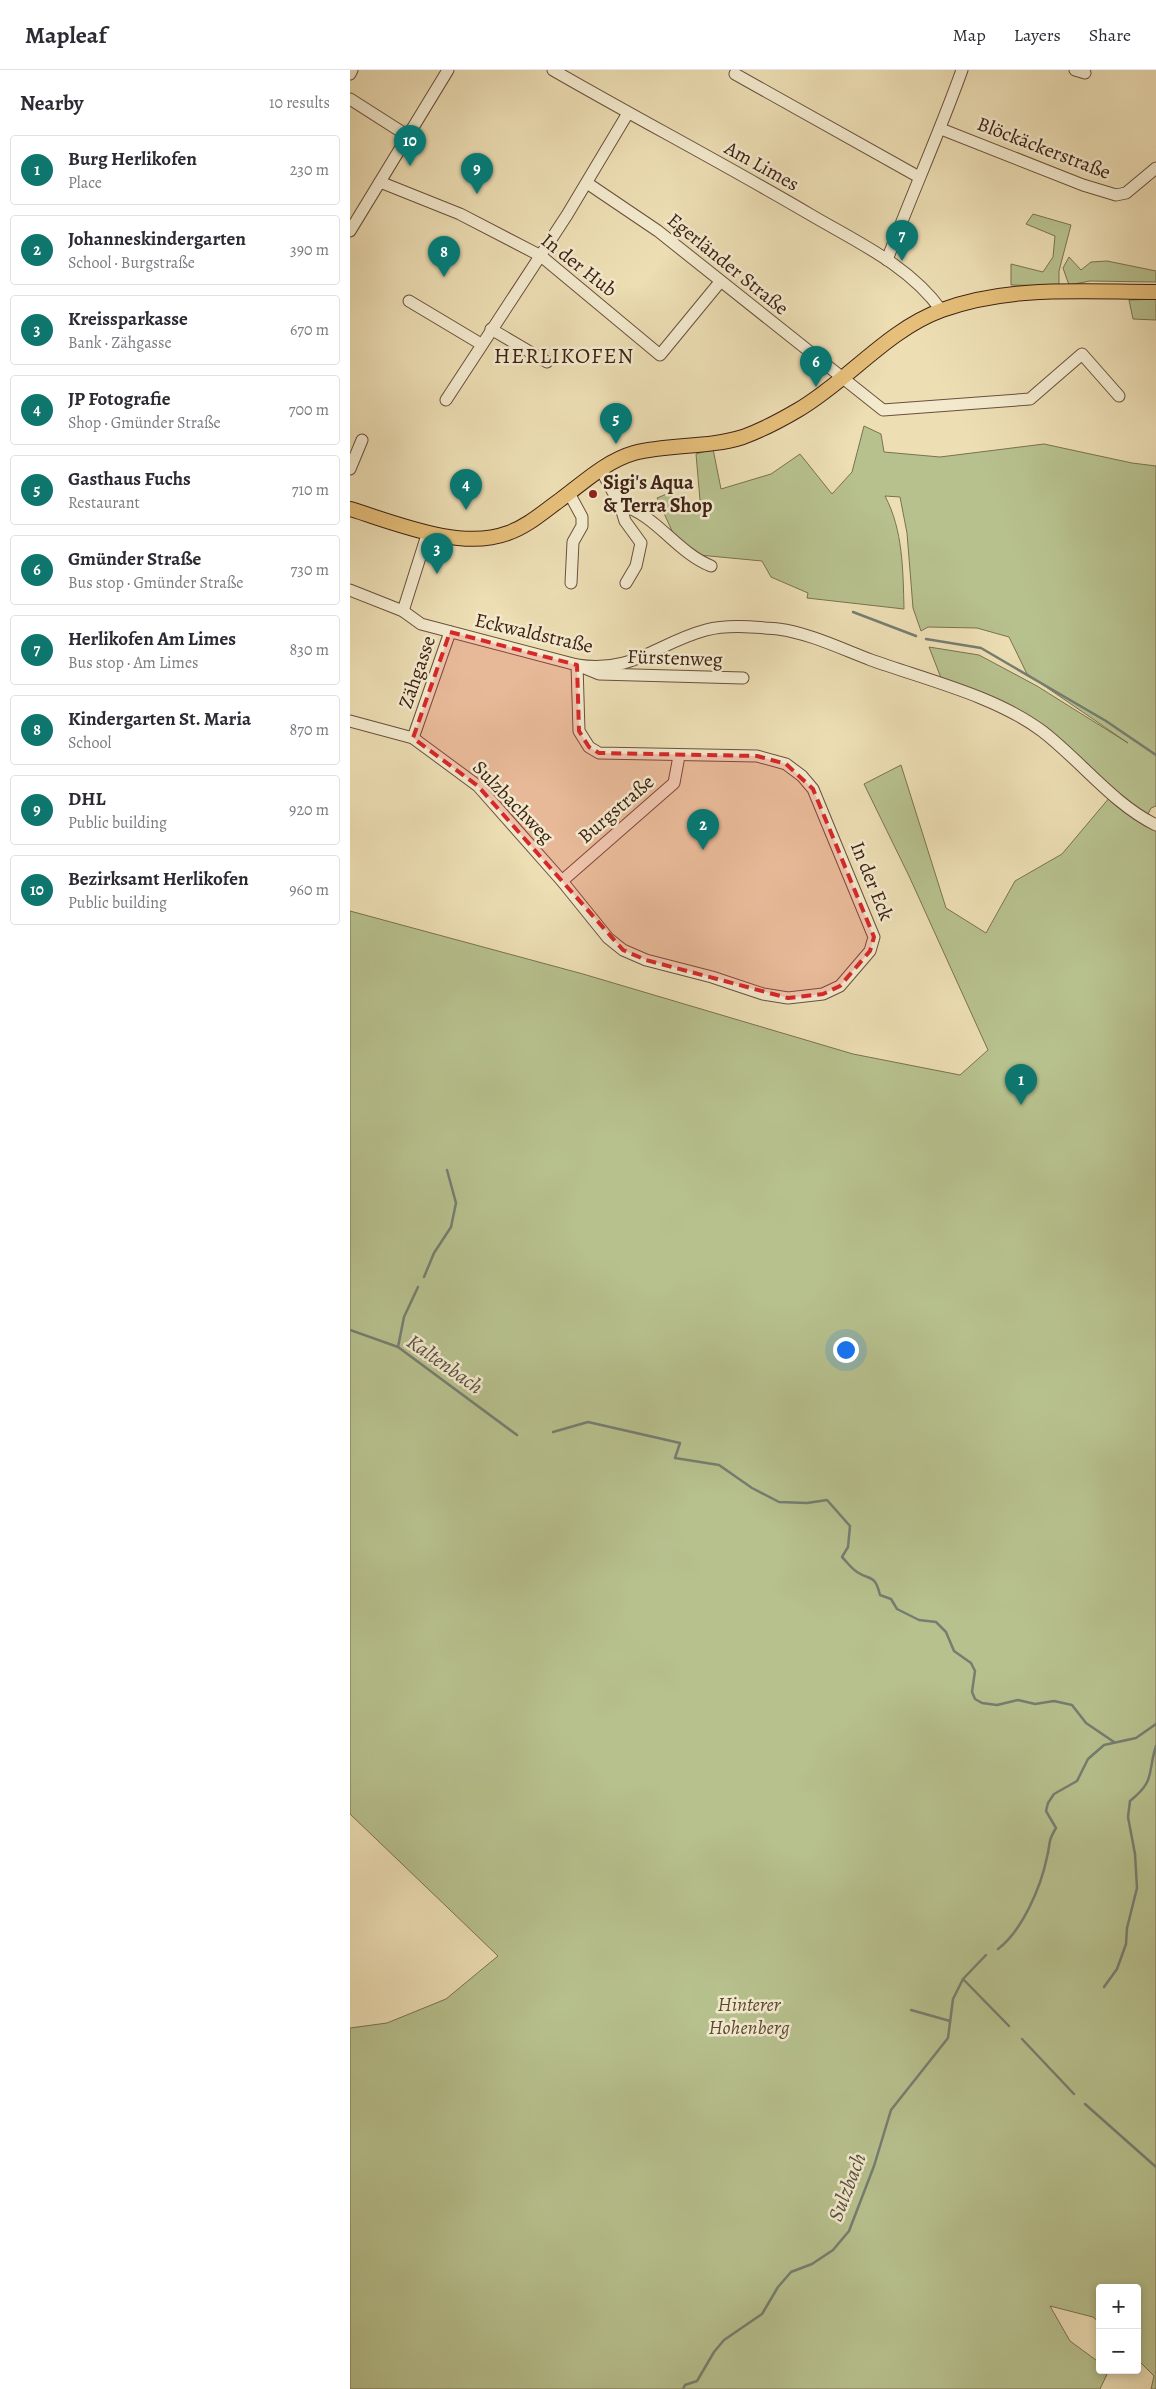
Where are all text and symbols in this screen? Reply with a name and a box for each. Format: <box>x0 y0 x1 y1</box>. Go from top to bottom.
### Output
text: Mapleaf <box>25 19 107 51</box>
text: Map <box>953 23 986 47</box>
text: Layers <box>1014 23 1061 47</box>
text: Share <box>1089 23 1131 47</box>
text: Nearby <box>20 89 83 117</box>
text: 10 results <box>269 92 330 114</box>
street label: Blöckäckerstraße <box>973 110 1115 186</box>
pin: 10 <box>394 125 426 166</box>
street label: Am Limes <box>719 134 804 198</box>
text: Burg Herlikofen <box>68 146 197 172</box>
pin: 9 <box>461 153 493 194</box>
text: 1 <box>34 159 40 181</box>
text: 230 m <box>290 159 329 181</box>
text: Place <box>68 172 102 194</box>
street label: Egerländer Straße <box>662 207 794 321</box>
pin: 7 <box>886 220 918 261</box>
text: Johanneskindergarten <box>68 226 246 252</box>
street label: In der Hub <box>535 227 623 303</box>
pin: 8 <box>428 236 460 277</box>
text: 2 <box>33 239 41 261</box>
text: 390 m <box>290 239 329 261</box>
text: School · Burgstraße <box>68 252 195 274</box>
text: Kreissparkasse <box>68 306 188 332</box>
text: 3 <box>34 319 40 341</box>
text: 670 m <box>290 319 329 341</box>
text: Bank · Zähgasse <box>68 332 172 354</box>
district label: HERLIKOFEN <box>494 341 634 371</box>
pin: 6 <box>800 346 832 387</box>
text: JP Fotografie <box>68 386 171 412</box>
text: 4 <box>33 399 41 421</box>
text: 700 m <box>289 399 329 421</box>
pin: 5 <box>600 403 632 444</box>
text: Shop · Gmünder Straße <box>68 412 221 434</box>
text: Gasthaus Fuchs <box>68 466 191 492</box>
pin: 4 <box>450 469 482 510</box>
place label: Sigi's Aqua & Terra Shop <box>603 469 713 519</box>
text: 5 <box>34 479 40 501</box>
text: 710 m <box>292 479 329 501</box>
marker: Sigi's Aqua & Terra Shop <box>587 488 599 500</box>
text: Restaurant <box>68 492 140 514</box>
pin: 3 <box>421 533 453 574</box>
text: Gmünder Straße <box>68 546 201 572</box>
text: 6 <box>33 559 41 581</box>
text: 730 m <box>291 559 329 581</box>
text: Bus stop · Gmünder Straße <box>68 572 243 594</box>
street label: Eckwaldstraße <box>472 606 596 660</box>
text: Herlikofen Am Limes <box>68 626 236 652</box>
street label: Zähgasse <box>392 632 442 712</box>
text: 7 <box>34 639 40 661</box>
text: 830 m <box>290 639 329 661</box>
street label: Fürstenweg <box>627 643 723 673</box>
text: Bus stop · Am Limes <box>68 652 198 674</box>
text: Kindergarten St. Maria <box>68 706 251 732</box>
text: 8 <box>33 719 41 741</box>
text: 870 m <box>290 719 329 741</box>
text: School <box>68 732 111 754</box>
street label: Sulzbachweg <box>466 754 560 850</box>
street label: Burgstraße <box>572 768 660 850</box>
text: DHL <box>68 786 105 812</box>
text: 9 <box>33 799 41 821</box>
text: 920 m <box>289 799 329 821</box>
pin: 2 <box>687 809 719 850</box>
text: Public building <box>68 812 167 834</box>
street label: In der Eck <box>844 837 900 925</box>
text: Bezirksamt Herlikofen <box>68 866 249 892</box>
text: 10 <box>30 879 44 901</box>
text: 960 m <box>289 879 329 901</box>
text: Public building <box>68 892 167 914</box>
pin: 1 <box>1005 1064 1037 1105</box>
water label: Kaltenbach <box>401 1327 489 1401</box>
your location <box>833 1337 859 1363</box>
park label: Hinterer Hohenberg <box>708 1991 790 2041</box>
water label: Sulzbach <box>821 2149 873 2225</box>
map controls <box>1096 2284 1141 2374</box>
button: + <box>1096 2284 1141 2329</box>
button: − <box>1096 2329 1141 2374</box>

